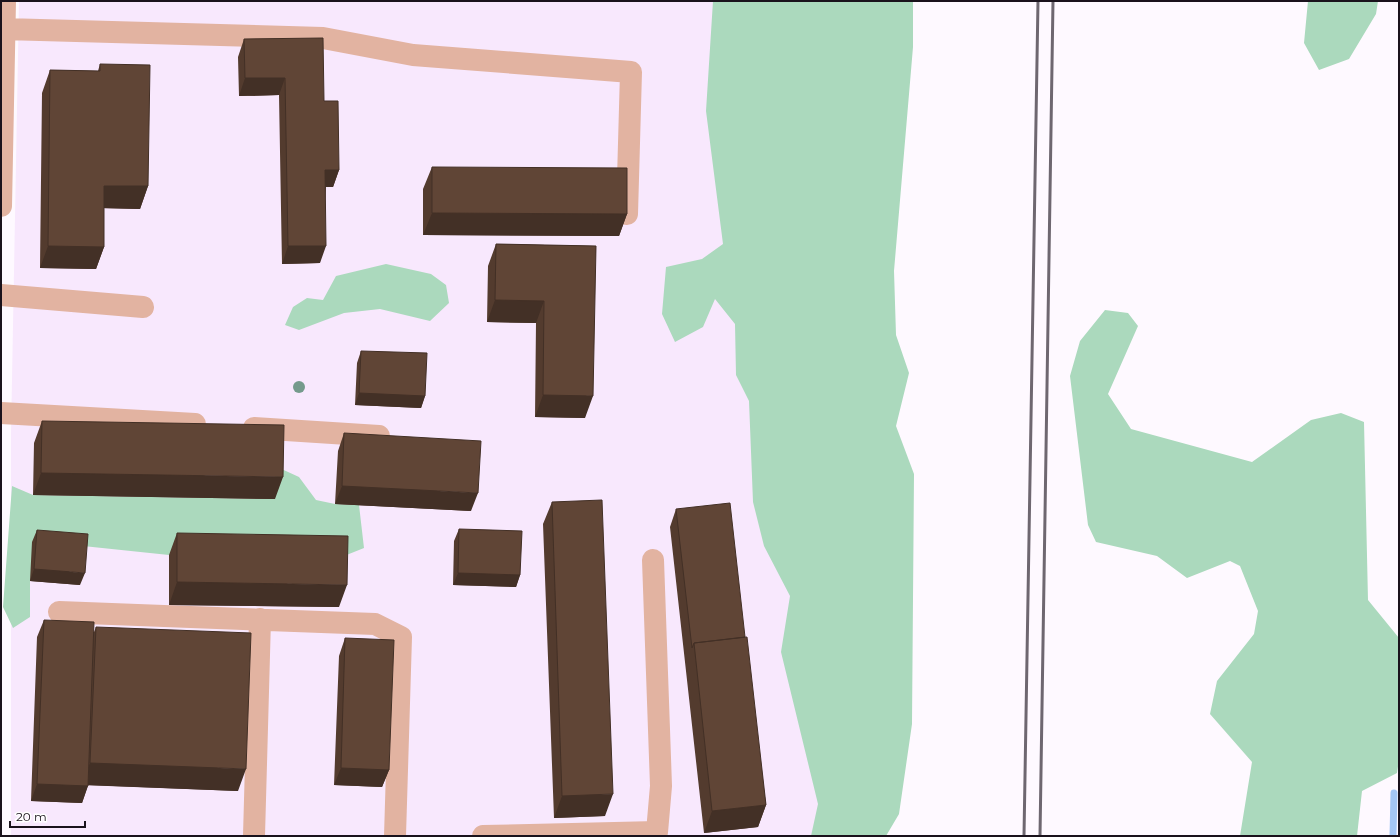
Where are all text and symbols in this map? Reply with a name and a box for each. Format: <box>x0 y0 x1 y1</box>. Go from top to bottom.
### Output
scale bar <box>10 803 85 829</box>
text: 20 m <box>16 809 47 824</box>

